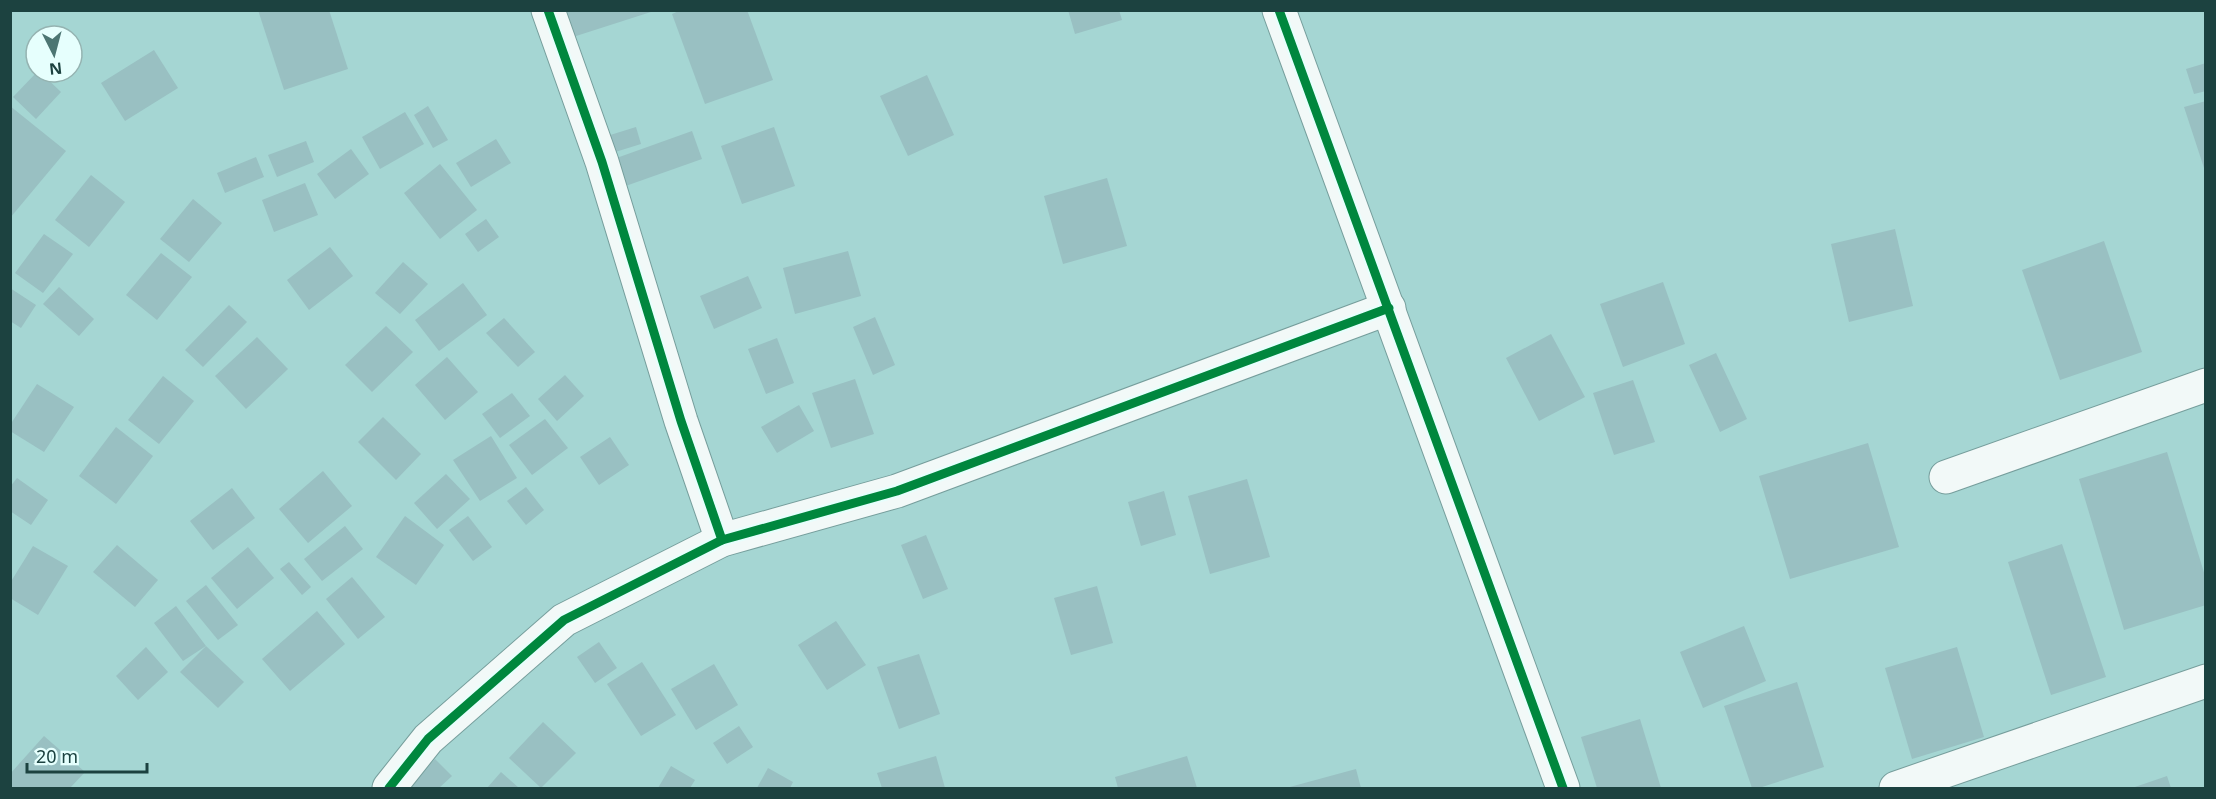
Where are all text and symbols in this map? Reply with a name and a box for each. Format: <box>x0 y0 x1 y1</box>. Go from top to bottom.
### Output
north arrow <box>24 24 84 84</box>
text: N <box>48 57 63 81</box>
scale bar <box>27 736 147 774</box>
text: 20 m <box>36 744 78 768</box>

